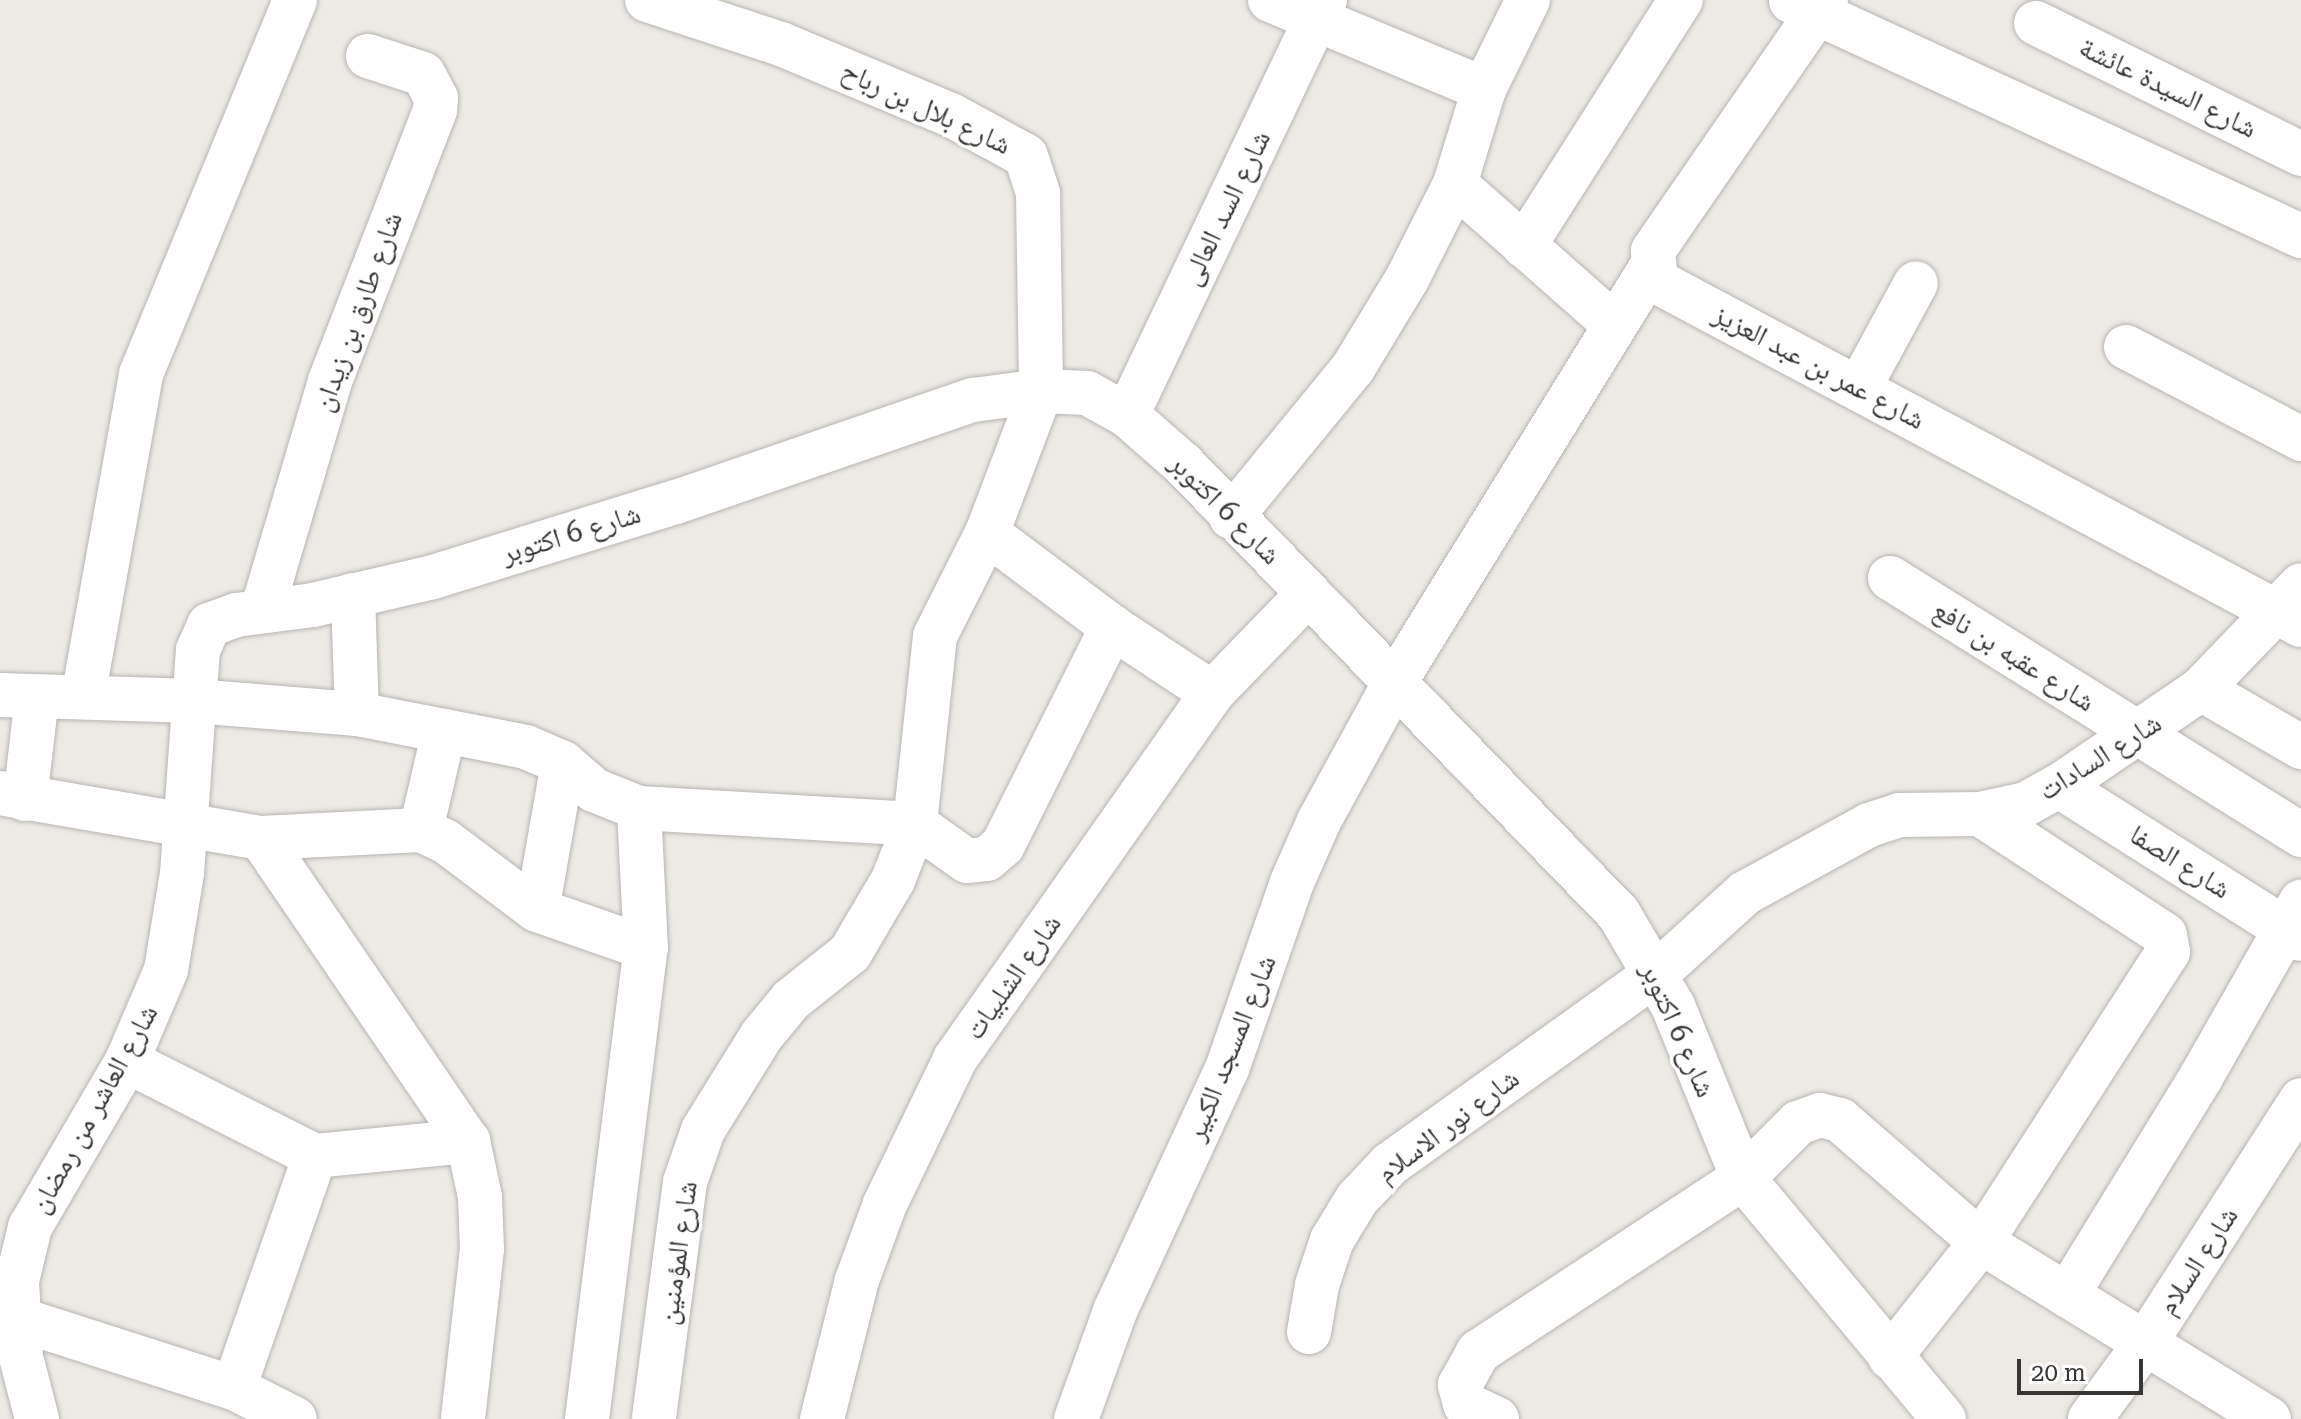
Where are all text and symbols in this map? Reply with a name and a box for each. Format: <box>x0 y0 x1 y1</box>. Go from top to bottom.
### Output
street label: شارع السيدة عائشة <box>2074 30 2262 146</box>
street label: شارع بلال بن رباح <box>836 54 1016 162</box>
street label: شارع السد العالى <box>1174 125 1278 291</box>
street label: شارع طارق بن زيدان <box>306 208 410 416</box>
street label: شارع عمر بن عبد العزيز <box>1708 297 1930 437</box>
street label: شارع 6 اكتوبر <box>1162 446 1288 572</box>
street label: شارع 6 اكتوبر <box>497 497 645 571</box>
street label: شارع عقبه بن نافع <box>1927 593 2101 719</box>
street label: شارع السادات <box>2032 706 2168 808</box>
street label: شارع الصفا <box>2123 818 2237 906</box>
street label: شارع الشلبيات <box>958 908 1068 1046</box>
street label: شارع المسجد الكبير <box>1179 950 1283 1146</box>
street label: شارع 6 اكتوبر <box>1633 958 1723 1102</box>
street label: شارع العاشر من رمضان <box>23 999 165 1219</box>
street label: شارع نور الاسلام <box>1370 1062 1526 1190</box>
street label: شارع المؤمنين <box>651 1179 705 1327</box>
street label: شارع السلام <box>2151 1201 2245 1321</box>
scale bar <box>2021 1343 2147 1393</box>
text: 20 m <box>2031 1359 2086 1387</box>

